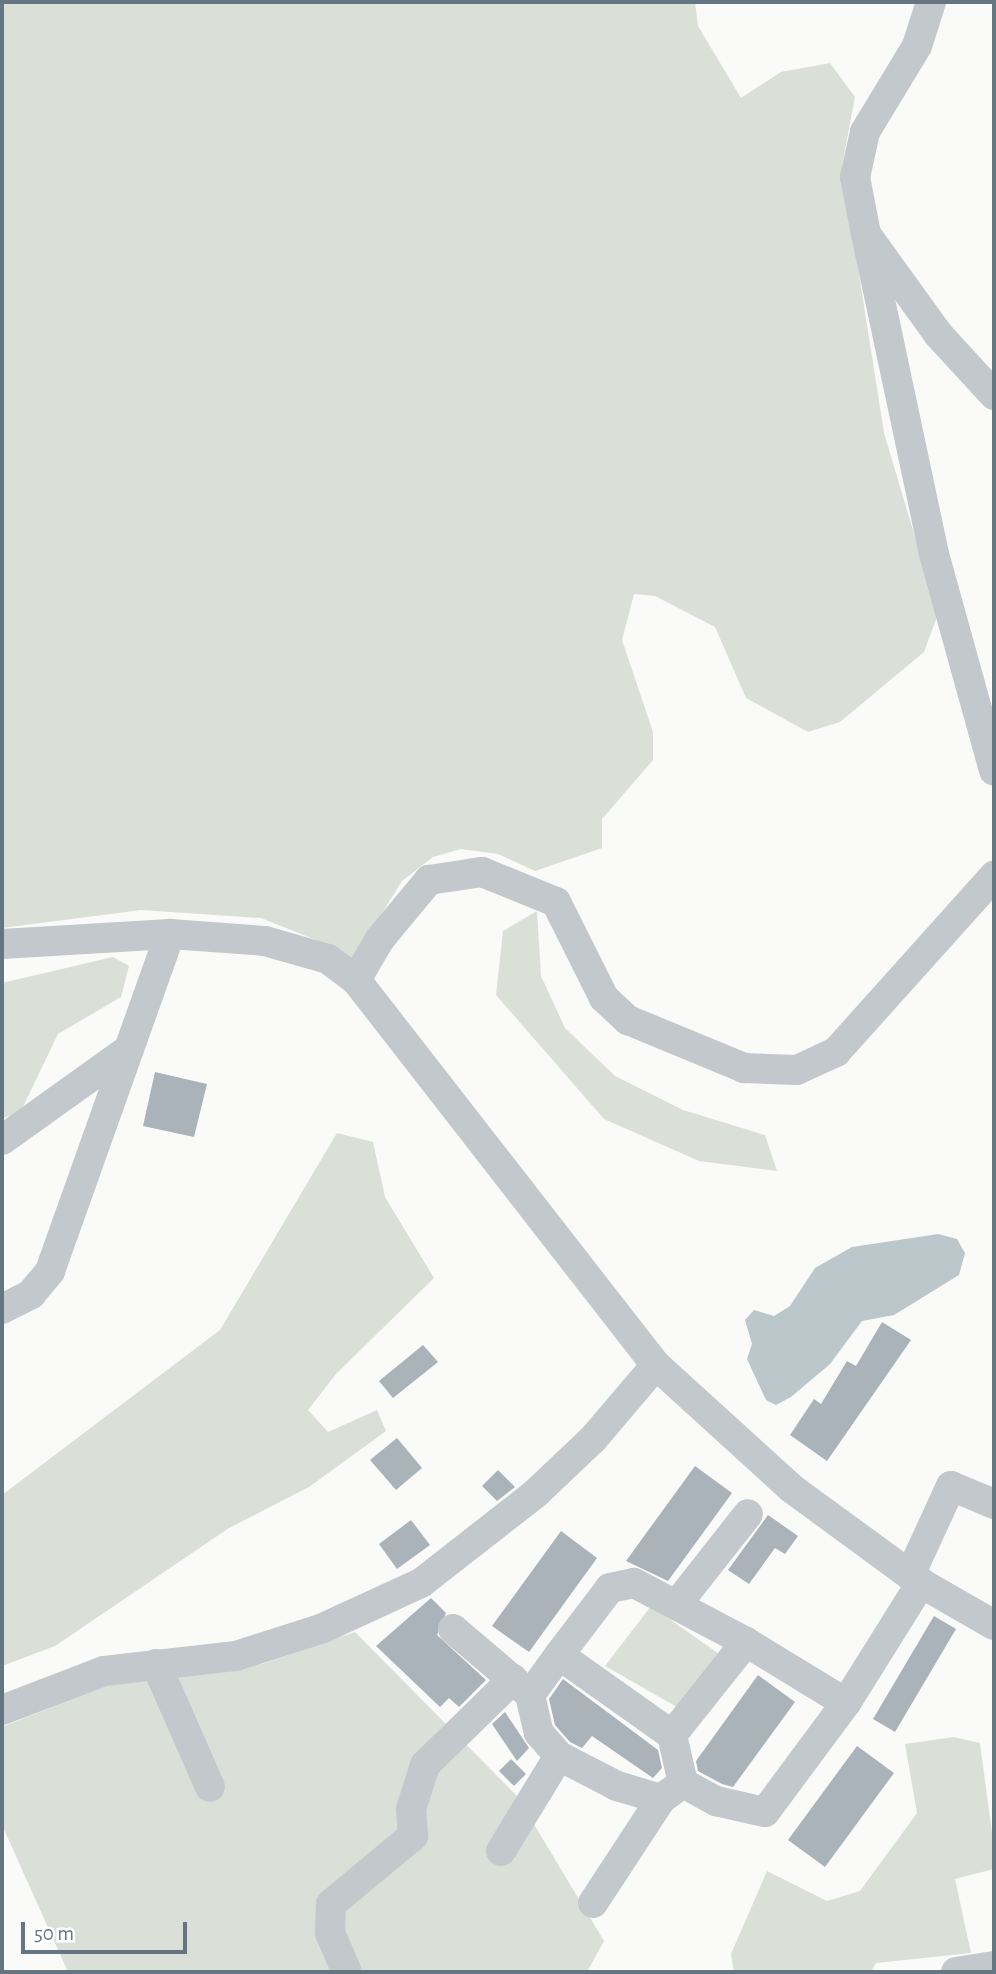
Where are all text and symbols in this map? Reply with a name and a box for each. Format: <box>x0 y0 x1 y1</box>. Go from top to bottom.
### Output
scale bar <box>24 1908 191 1952</box>
text: 50 m <box>34 1923 74 1944</box>

